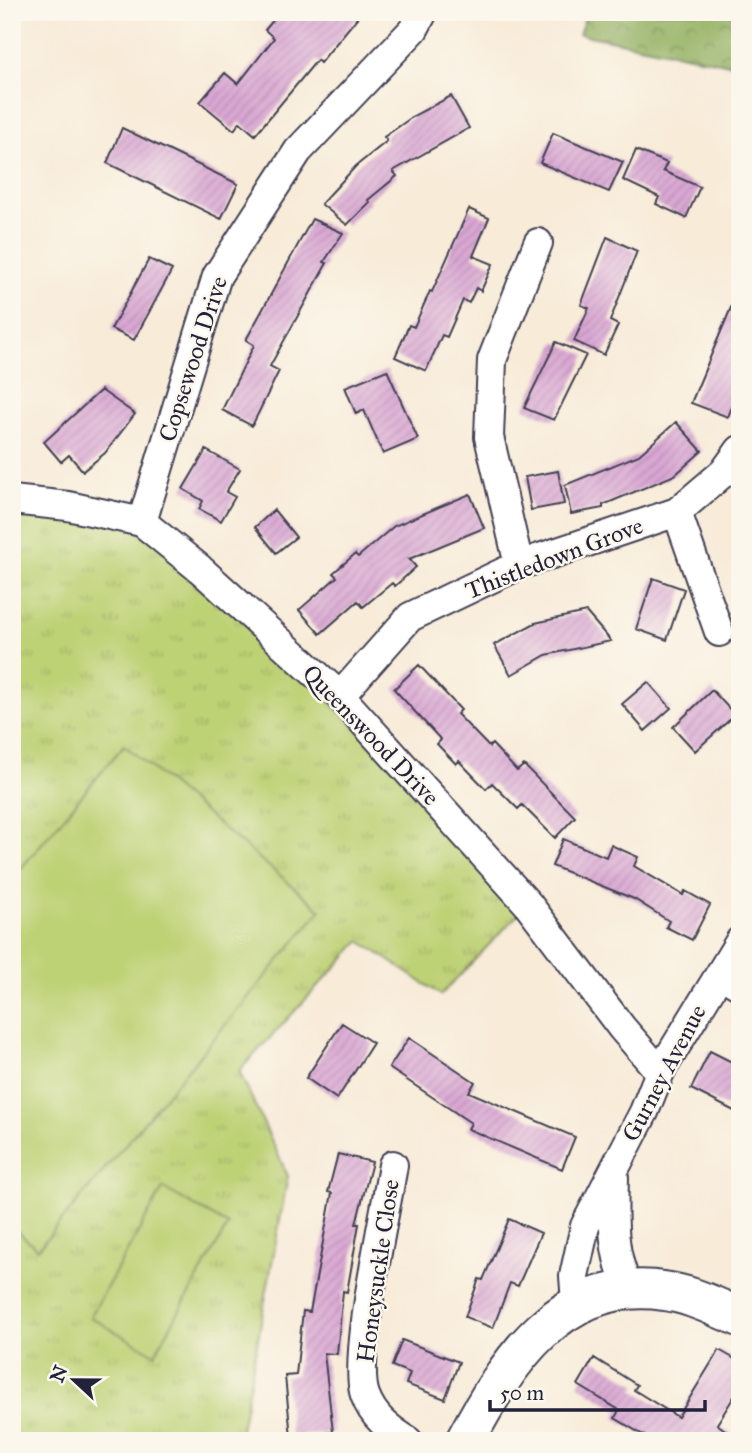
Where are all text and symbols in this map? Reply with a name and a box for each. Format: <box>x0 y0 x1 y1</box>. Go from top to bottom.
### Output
street label: Copsewood Drive <box>152 272 234 446</box>
street label: Thistledown Grove <box>461 510 647 606</box>
street label: Queenswood Drive <box>296 658 446 812</box>
street label: Gurney Avenue <box>615 999 713 1147</box>
street label: Honeysuckle Close <box>350 1177 406 1365</box>
north arrow <box>38 1344 108 1414</box>
text: N <box>45 1362 72 1386</box>
scale bar <box>490 1369 705 1413</box>
text: 50 m <box>500 1380 545 1406</box>

